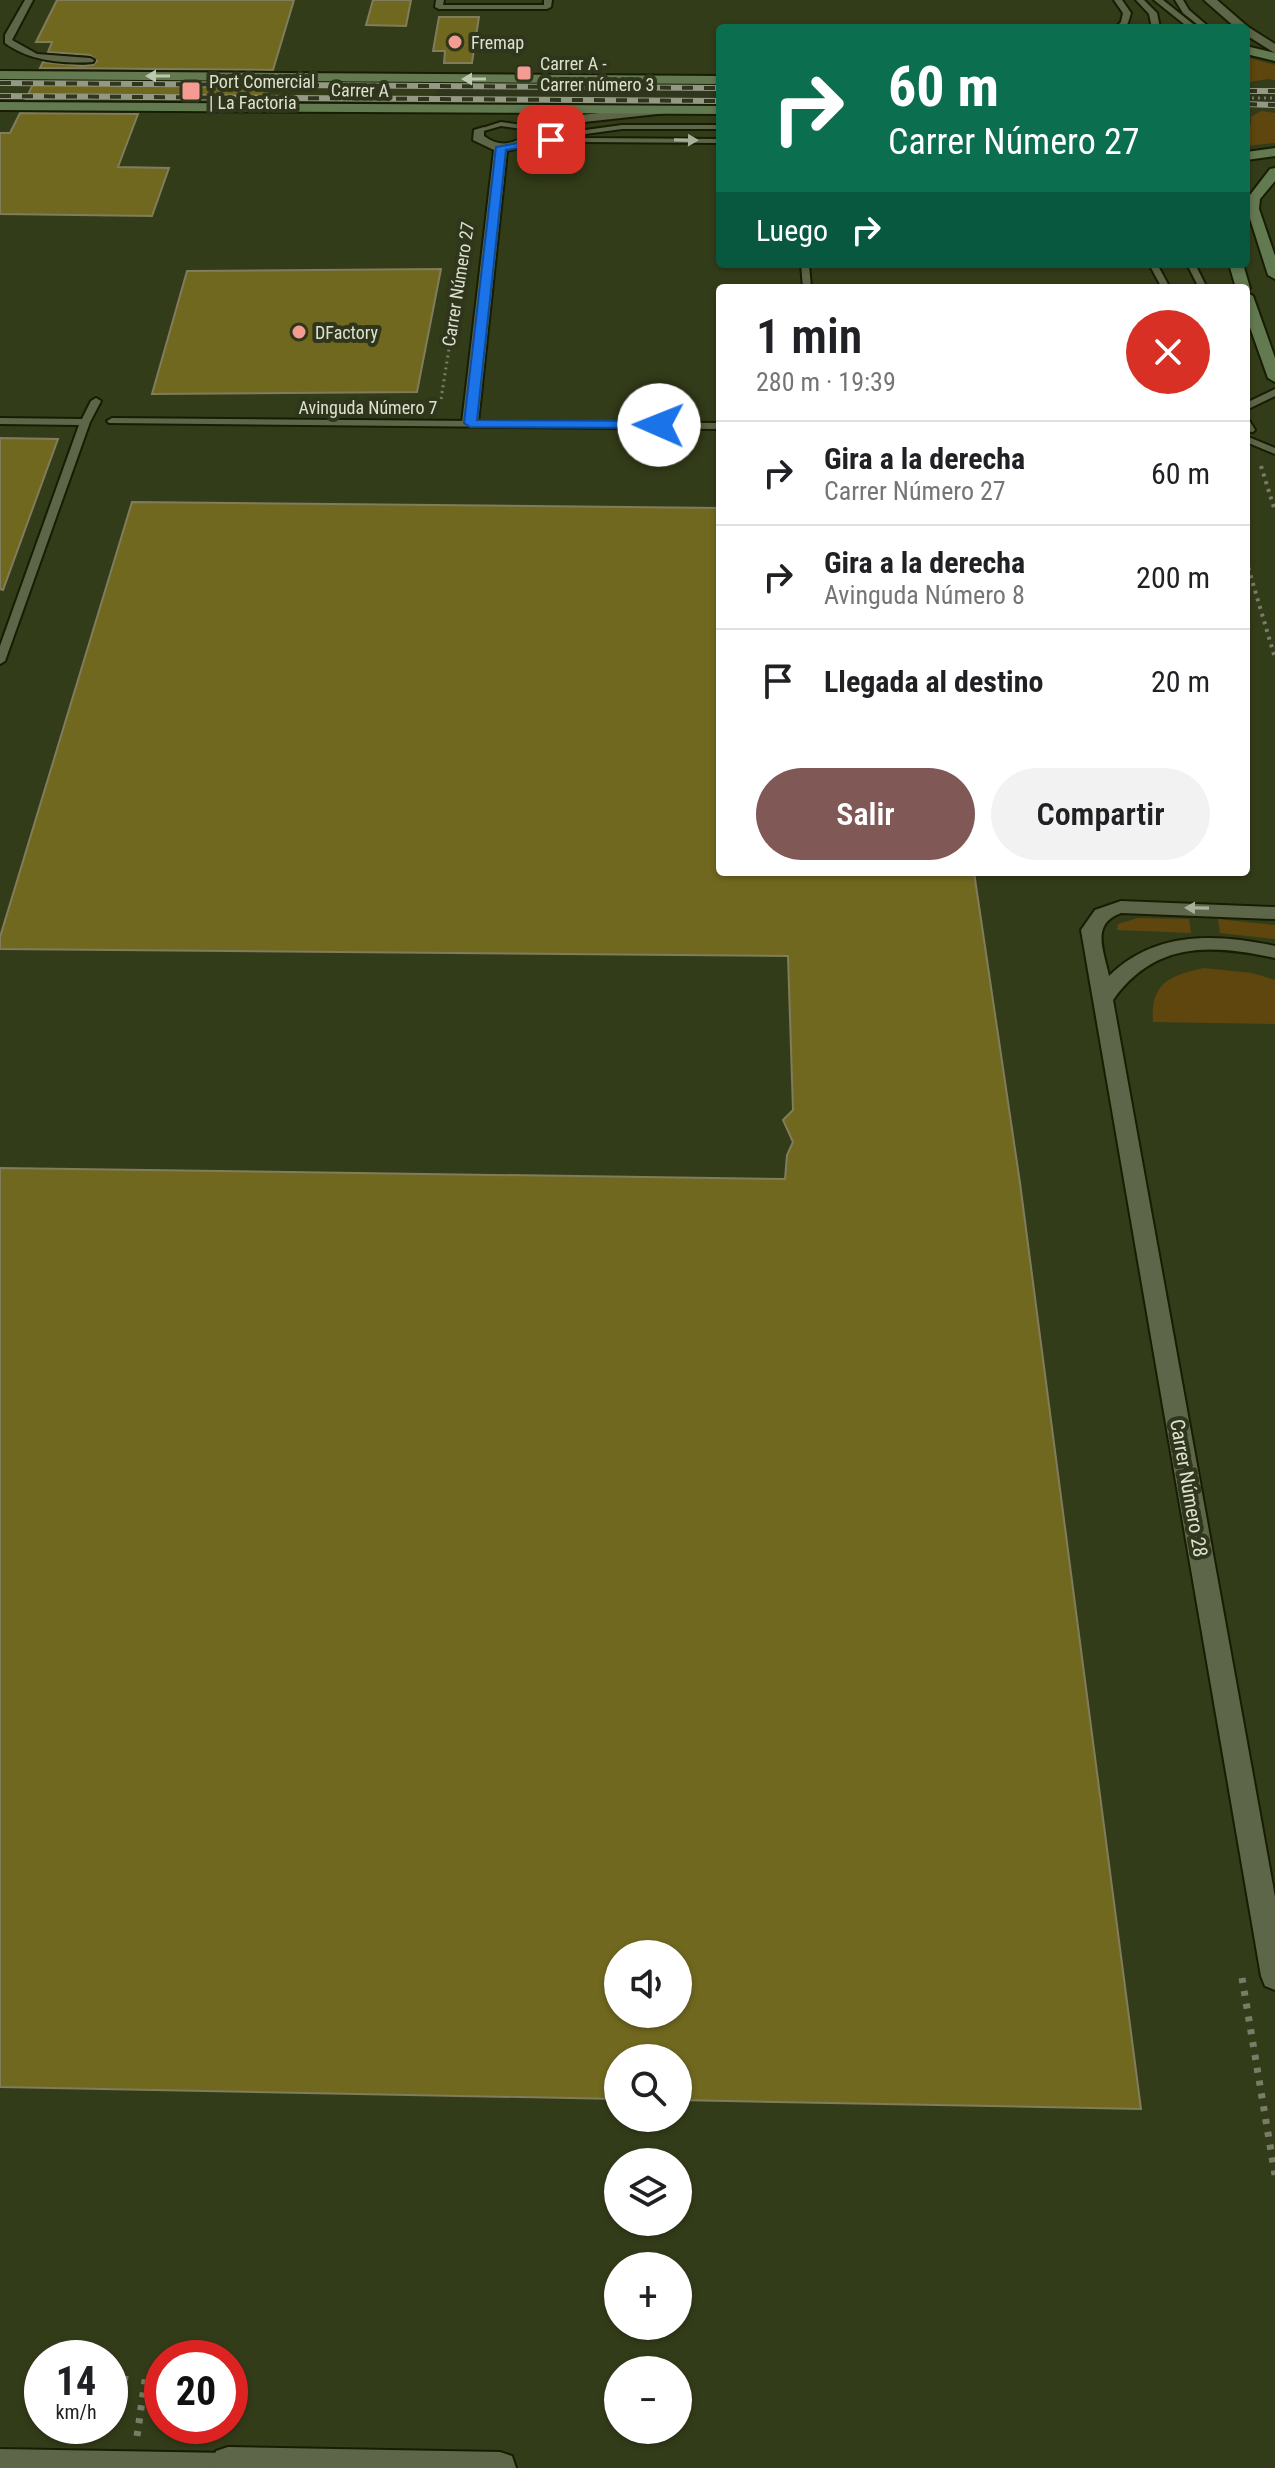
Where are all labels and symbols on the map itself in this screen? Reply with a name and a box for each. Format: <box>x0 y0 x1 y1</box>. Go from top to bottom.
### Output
place label: Fremap <box>471 32 524 53</box>
marker: Fremap <box>446 33 464 51</box>
place label: Carrer A - Carrer número 3 <box>540 53 654 95</box>
marker: Carrer A - Carrer número 3 <box>515 64 533 82</box>
one-way arrow <box>145 70 170 83</box>
place label: Port Comercial | La Factoria <box>209 71 315 113</box>
one-way arrow <box>461 73 486 85</box>
street label: Carrer A <box>331 79 390 101</box>
marker: Port Comercial | La Factoria <box>180 80 202 102</box>
pin <box>517 106 585 174</box>
one-way arrow <box>674 134 699 147</box>
street label: Carrer Número 27 <box>438 220 478 348</box>
place label: DFactory <box>315 322 378 343</box>
marker: DFactory <box>290 323 308 341</box>
position arrow <box>617 383 701 467</box>
street label: Avinguda Número 7 <box>299 397 438 418</box>
one-way arrow <box>1184 902 1209 914</box>
street label: Carrer Número 28 <box>1165 1417 1213 1559</box>
speed limit sign: 20 <box>144 2340 248 2444</box>

